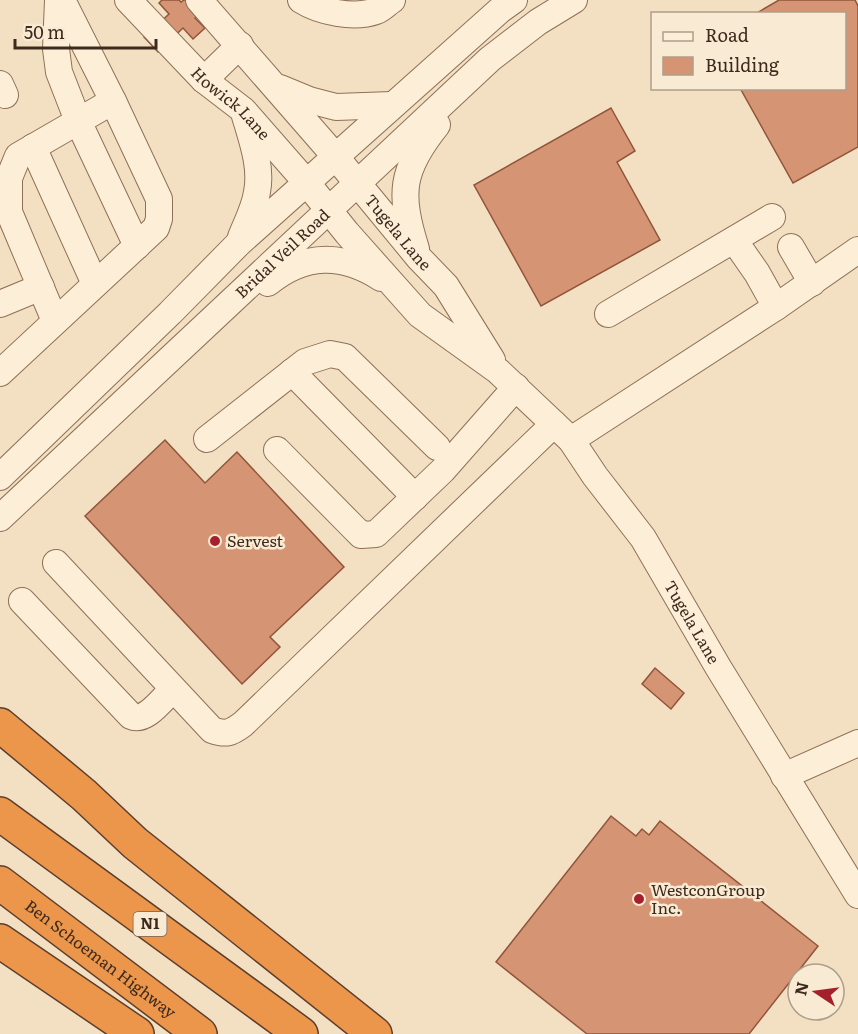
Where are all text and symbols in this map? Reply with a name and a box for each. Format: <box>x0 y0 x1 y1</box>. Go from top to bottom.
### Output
scale bar <box>15 12 156 50</box>
legend <box>651 12 846 90</box>
text: 50 m <box>24 18 65 45</box>
text: Road <box>705 21 749 48</box>
text: Building <box>705 51 780 78</box>
street label: Howick Lane <box>186 61 277 145</box>
street label: Tugela Lane <box>360 188 438 275</box>
street label: Bridal Veil Road <box>229 202 335 303</box>
place label: Servest <box>227 528 283 552</box>
marker: Servest <box>208 534 222 548</box>
street label: Tugela Lane <box>659 575 727 668</box>
place label: WestconGroup Inc. <box>651 877 765 919</box>
marker: WestconGroup Inc. <box>632 892 646 906</box>
street label: Ben Schoeman Highway <box>21 893 182 1024</box>
road number: N1 <box>134 912 166 936</box>
north arrow <box>786 962 846 1022</box>
text: N <box>787 979 814 998</box>

